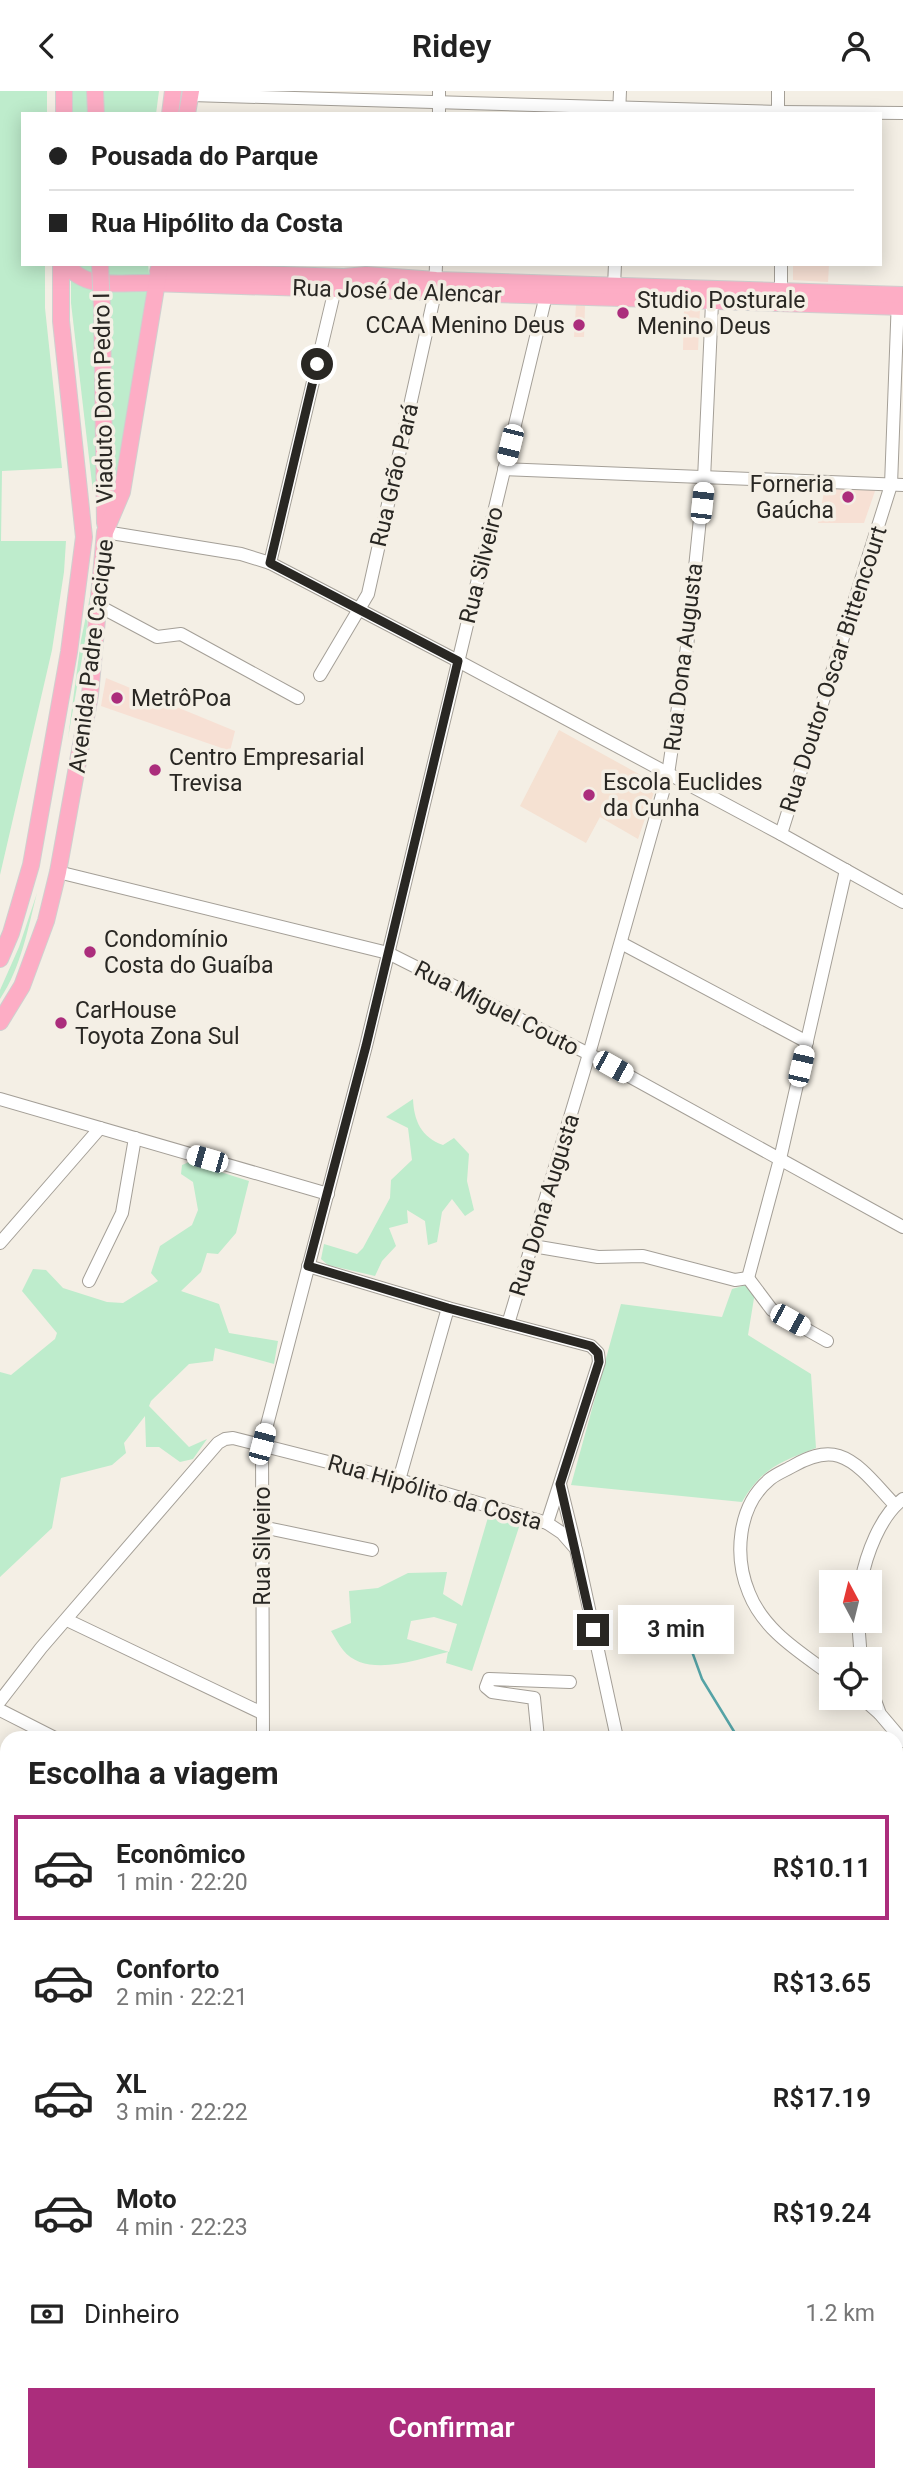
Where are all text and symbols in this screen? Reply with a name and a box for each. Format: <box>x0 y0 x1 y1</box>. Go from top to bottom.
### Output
icon: back <box>28 27 66 65</box>
text: Ridey <box>412 27 491 65</box>
icon: person <box>837 27 875 65</box>
text: Pousada do Parque <box>91 141 318 171</box>
text: Rua Hipólito da Costa <box>91 208 343 238</box>
street label: Rua José de Alencar <box>292 274 502 309</box>
place label: Studio Posturale Menino Deus <box>637 287 805 340</box>
street label: Viaduto Dom Pedro I <box>88 292 119 504</box>
marker: Studio Posturale Menino Deus <box>615 305 631 321</box>
place label: CCAA Menino Deus <box>365 312 565 339</box>
marker: CCAA Menino Deus <box>571 317 587 333</box>
route start <box>301 348 333 380</box>
street label: Rua Grão Pará <box>365 401 424 549</box>
car <box>495 422 526 468</box>
place label: Forneria Gaúcha <box>750 471 834 524</box>
car <box>690 481 715 525</box>
marker: Forneria Gaúcha <box>840 489 856 505</box>
street label: Rua Silveiro <box>454 504 509 626</box>
street label: Rua Doutor Oscar Bittencourt <box>774 523 893 816</box>
street label: Avenida Padre Cacique <box>64 538 119 775</box>
street label: Rua Dona Augusta <box>659 561 708 753</box>
place label: MetrôPoa <box>131 685 231 712</box>
marker: MetrôPoa <box>109 690 125 706</box>
place label: Centro Empresarial Trevisa <box>169 744 365 797</box>
marker: Centro Empresarial Trevisa <box>147 762 163 778</box>
place label: Escola Euclides da Cunha <box>603 769 763 822</box>
marker: Escola Euclides da Cunha <box>581 787 597 803</box>
place label: Condomínio Costa do Guaíba <box>104 926 273 979</box>
marker: Condomínio Costa do Guaíba <box>82 944 98 960</box>
street label: Rua Miguel Couto <box>410 955 584 1062</box>
place label: CarHouse Toyota Zona Sul <box>75 997 240 1050</box>
marker: CarHouse Toyota Zona Sul <box>53 1015 69 1031</box>
car <box>787 1043 816 1089</box>
car <box>590 1048 637 1086</box>
street label: Rua Dona Augusta <box>504 1111 585 1300</box>
car <box>184 1143 231 1175</box>
car <box>767 1301 814 1339</box>
car <box>247 1421 278 1467</box>
street label: Rua Hipólito da Costa <box>325 1449 545 1536</box>
street label: Rua Silveiro <box>249 1486 276 1606</box>
north arrow <box>819 1570 882 1633</box>
map controls <box>819 1570 882 1710</box>
callout: 3 min <box>618 1605 733 1655</box>
route end <box>577 1614 609 1646</box>
text: 3 min <box>647 1616 705 1643</box>
button: locate <box>819 1647 882 1710</box>
text: Escolha a viagem <box>28 1754 279 1792</box>
icon: car <box>32 1836 95 1899</box>
text: Econômico <box>116 1839 245 1869</box>
text: R$10.11 <box>773 1853 871 1883</box>
text: 1 min · 22:20 <box>116 1869 248 1896</box>
icon: car <box>32 1951 95 2014</box>
text: Conforto <box>116 1954 220 1984</box>
text: R$13.65 <box>773 1968 871 1998</box>
text: 2 min · 22:21 <box>116 1984 248 2011</box>
icon: car <box>32 2066 95 2129</box>
text: XL <box>116 2069 147 2099</box>
text: R$17.19 <box>773 2083 871 2113</box>
text: 3 min · 22:22 <box>116 2099 248 2126</box>
icon: car <box>32 2181 95 2244</box>
text: Moto <box>116 2184 177 2214</box>
text: R$19.24 <box>773 2198 871 2228</box>
text: 4 min · 22:23 <box>116 2214 248 2241</box>
icon: cash <box>28 2295 66 2333</box>
text: Dinheiro <box>84 2299 180 2329</box>
text: 1.2 km <box>806 2300 875 2327</box>
button: Confirmar <box>28 2388 875 2468</box>

